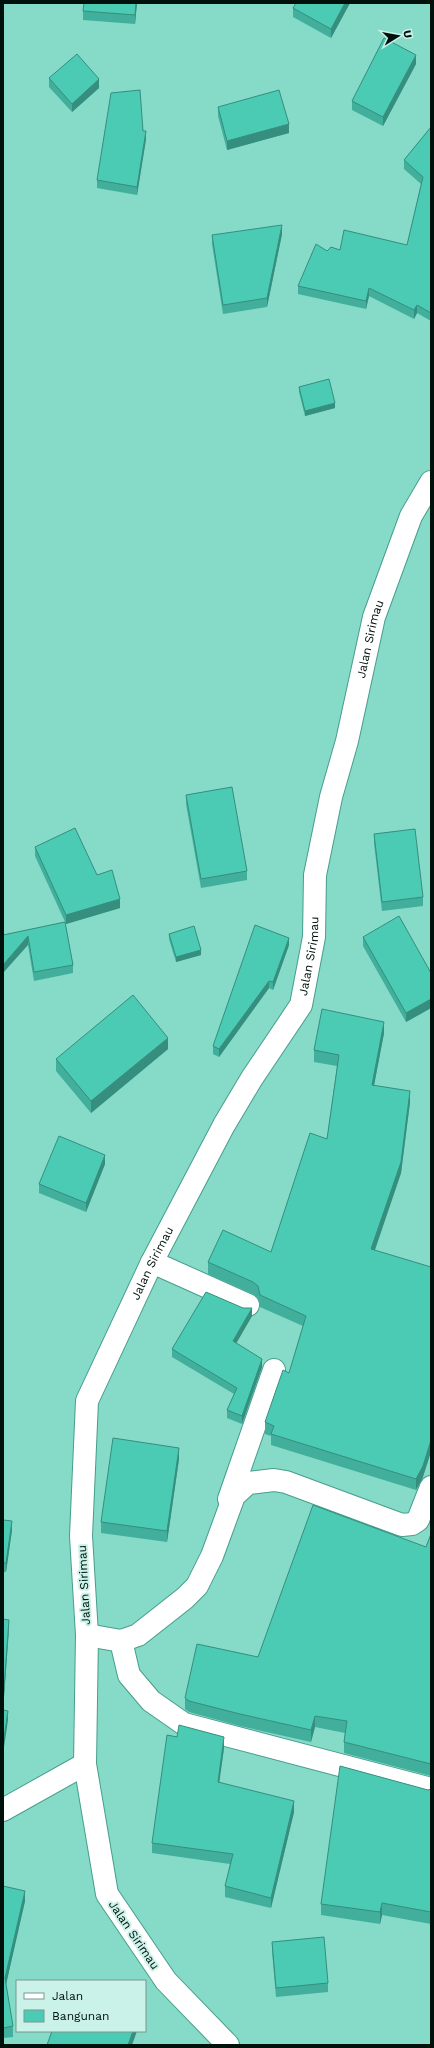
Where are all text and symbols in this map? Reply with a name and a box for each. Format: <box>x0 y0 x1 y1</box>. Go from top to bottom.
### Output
north arrow <box>378 16 418 56</box>
text: U <box>400 29 414 39</box>
street label: Jalan Sirimau <box>354 598 387 679</box>
street label: Jalan Sirimau <box>296 916 321 997</box>
street label: Jalan Sirimau <box>128 1224 176 1302</box>
street label: Jalan Sirimau <box>75 1545 93 1625</box>
street label: Jalan Sirimau <box>106 1898 162 1972</box>
legend <box>16 1980 146 2032</box>
text: Jalan <box>52 1989 83 2003</box>
text: Bangunan <box>52 2009 110 2023</box>

